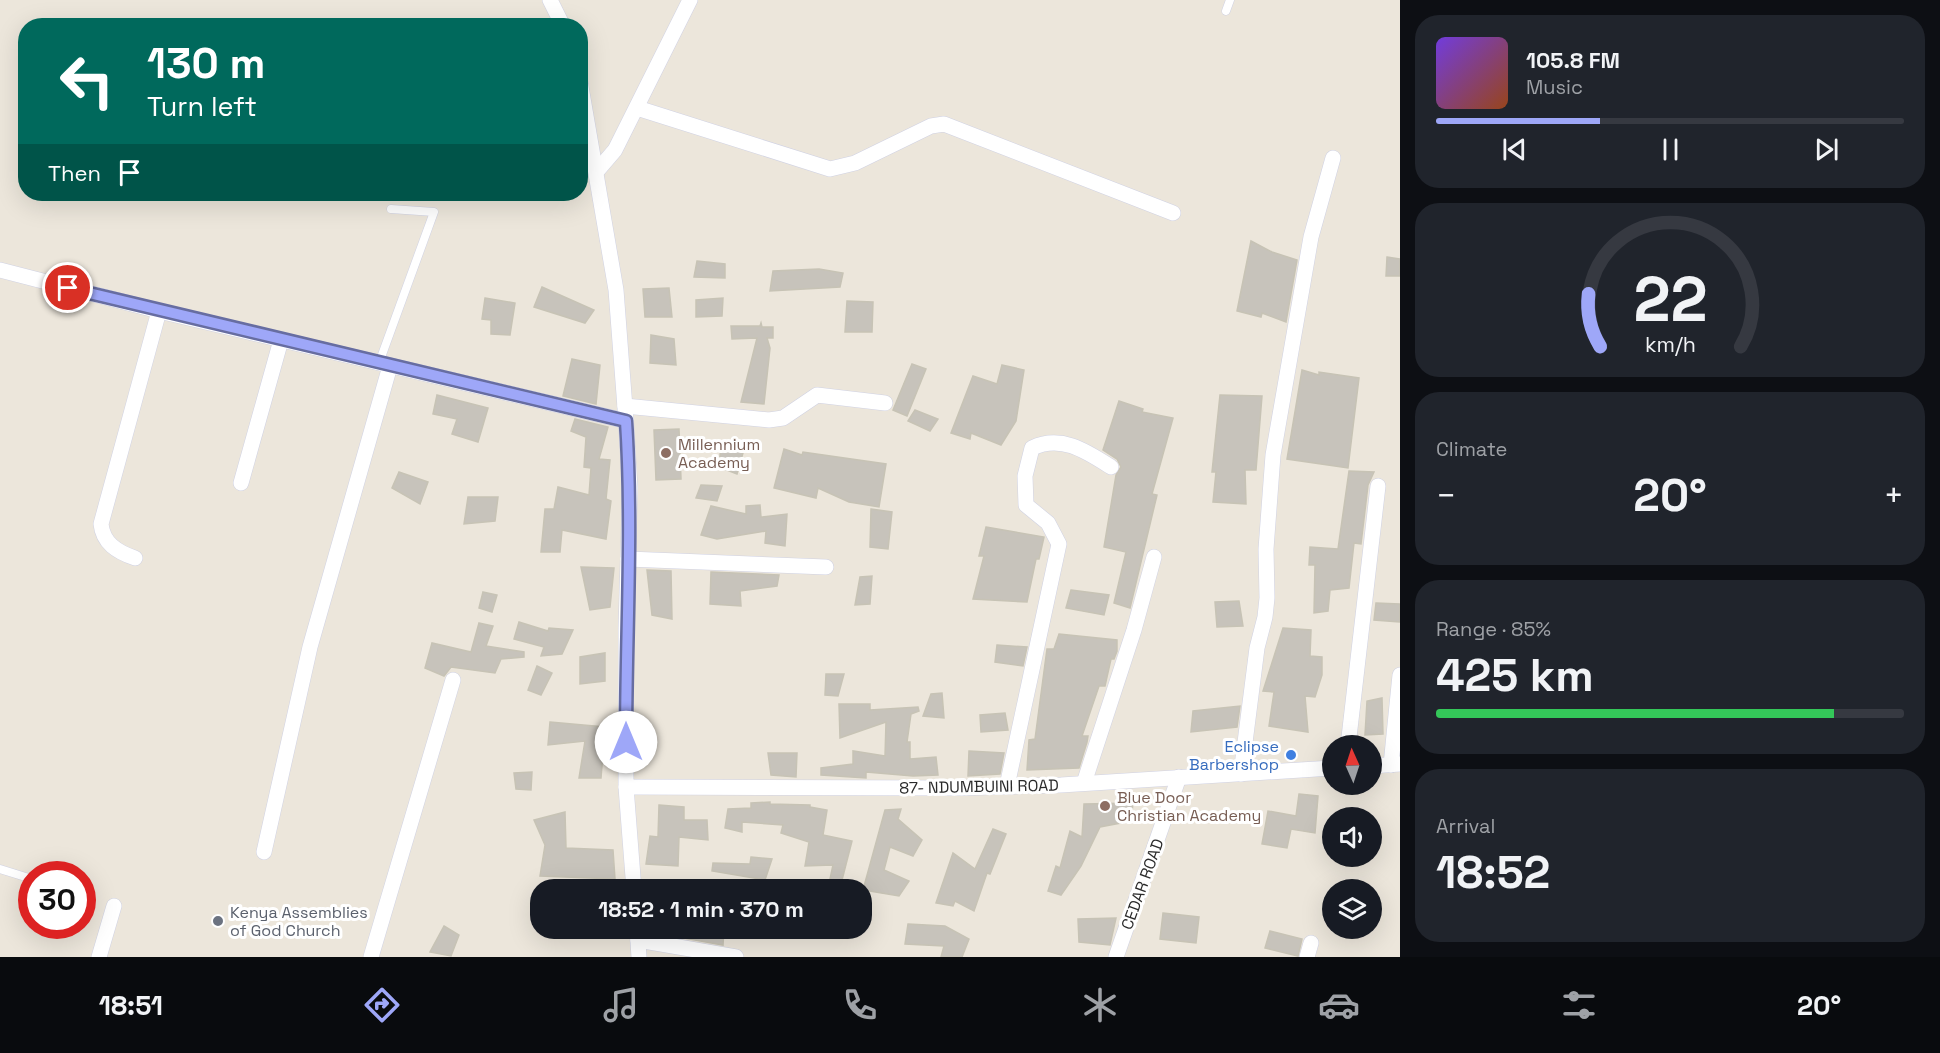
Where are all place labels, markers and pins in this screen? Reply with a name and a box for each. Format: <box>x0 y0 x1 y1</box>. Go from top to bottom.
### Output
pin <box>42 262 93 313</box>
place label: Millennium Academy <box>678 434 760 473</box>
marker: Millennium Academy <box>659 446 673 460</box>
place label: Eclipse Barbershop <box>1189 736 1279 775</box>
marker: Eclipse Barbershop <box>1284 748 1298 762</box>
place label: Blue Door Christian Academy <box>1117 787 1261 826</box>
marker: Blue Door Christian Academy <box>1098 799 1112 813</box>
place label: Kenya Assemblies of God Church <box>230 902 368 941</box>
marker: Kenya Assemblies of God Church <box>211 914 225 928</box>

